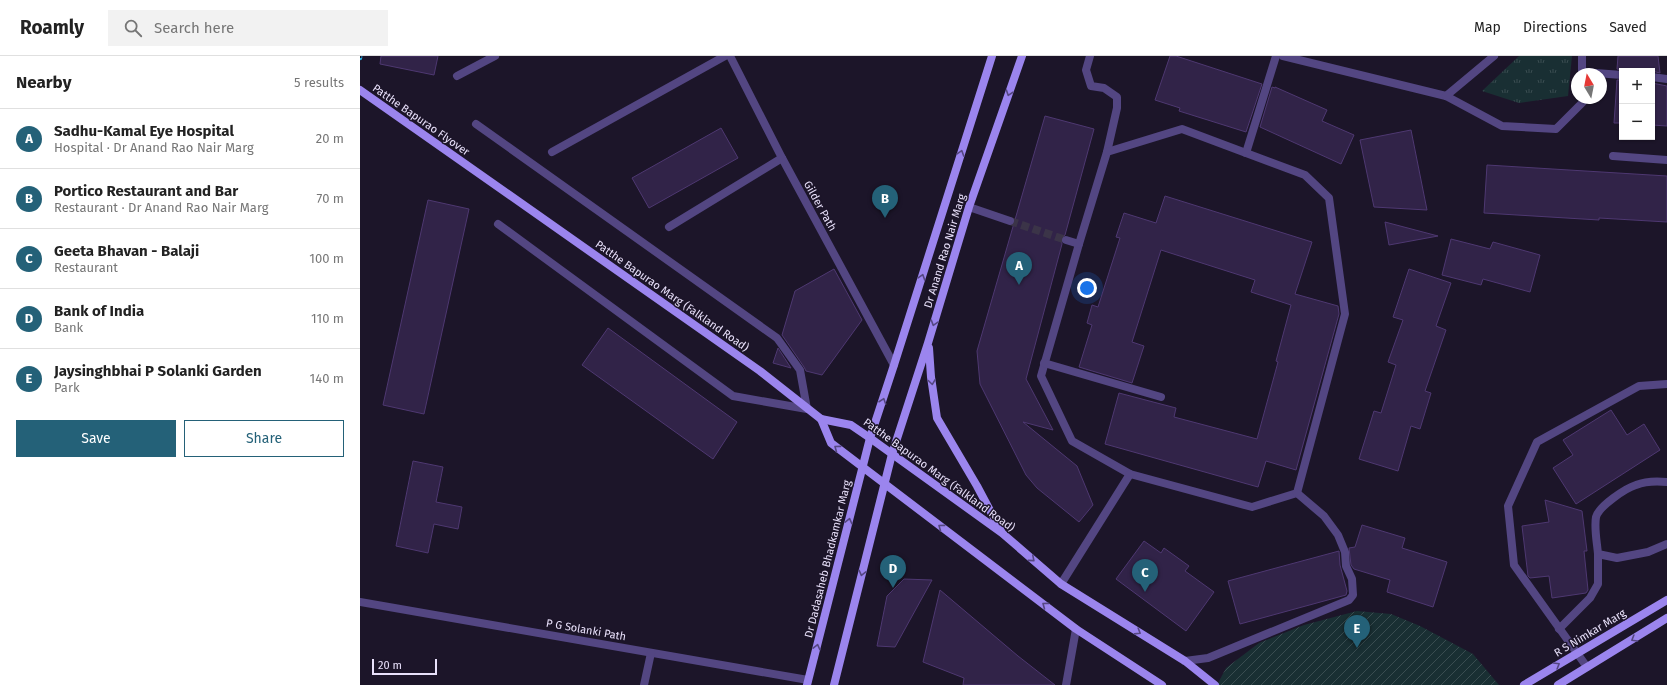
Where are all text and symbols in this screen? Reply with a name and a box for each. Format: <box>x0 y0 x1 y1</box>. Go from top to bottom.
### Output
search box <box>108 10 388 46</box>
text: Roamly <box>20 16 84 39</box>
icon: search <box>122 17 144 39</box>
text: Search here <box>154 19 234 37</box>
text: Map <box>1474 19 1501 36</box>
text: Directions <box>1523 19 1587 36</box>
text: Saved <box>1609 19 1647 36</box>
north arrow <box>1571 68 1607 104</box>
map controls <box>1619 68 1655 140</box>
button: + <box>1619 68 1655 104</box>
text: Nearby <box>16 72 71 93</box>
text: 5 results <box>294 75 344 90</box>
street label: Patthe Bapurao Flyover <box>370 82 473 159</box>
one-way arrow <box>1005 89 1014 96</box>
button: − <box>1619 104 1655 140</box>
text: Sadhu-Kamal Eye Hospital <box>54 122 234 140</box>
text: A <box>25 131 33 146</box>
text: 20 m <box>316 131 344 146</box>
text: Hospital · Dr Anand Rao Nair Marg <box>54 140 254 155</box>
one-way arrow <box>957 150 965 157</box>
street label: Gilder Path <box>801 179 839 233</box>
text: Portico Restaurant and Bar <box>54 182 238 200</box>
pin: B <box>872 185 898 218</box>
text: B <box>25 191 33 206</box>
text: 70 m <box>317 191 344 206</box>
street label: Dr Anand Rao Nair Marg <box>921 192 969 310</box>
text: Restaurant · Dr Anand Rao Nair Marg <box>54 200 269 215</box>
street label: Patthe Bapurao Marg (Falkland Road) <box>593 238 752 354</box>
text: Geeta Bhavan - Balaji <box>54 242 199 260</box>
text: C <box>25 251 33 266</box>
text: 100 m <box>309 251 344 266</box>
pin: A <box>1006 252 1032 285</box>
text: Restaurant <box>54 260 118 275</box>
one-way arrow <box>917 274 926 281</box>
your location <box>1077 278 1097 298</box>
text: Bank of India <box>54 302 144 320</box>
text: D <box>25 311 33 326</box>
text: 110 m <box>311 311 344 326</box>
one-way arrow <box>930 319 939 326</box>
text: Bank <box>54 320 83 335</box>
text: Jaysinghbhai P Solanki Garden <box>54 362 262 380</box>
text: E <box>26 371 32 386</box>
text: 140 m <box>310 371 344 386</box>
one-way arrow <box>927 379 936 385</box>
text: Park <box>54 380 80 395</box>
one-way arrow <box>878 397 886 404</box>
street label: Patthe Bapurao Marg (Falkland Road) <box>861 416 1018 535</box>
button: Save <box>16 420 176 457</box>
button: Share <box>184 420 344 457</box>
one-way arrow <box>835 446 842 453</box>
street label: Dr Dadasaheb Bhadkamkar Marg <box>802 479 854 639</box>
one-way arrow <box>844 518 852 524</box>
one-way arrow <box>938 524 945 531</box>
one-way arrow <box>1027 554 1034 561</box>
pin: D <box>880 555 906 588</box>
pin: C <box>1132 559 1158 592</box>
one-way arrow <box>858 570 866 576</box>
one-way arrow <box>1042 603 1049 610</box>
street label: R S Nimkar Marg <box>1552 606 1629 660</box>
pin: E <box>1344 615 1370 648</box>
street label: P G Solanki Path <box>545 617 627 643</box>
one-way arrow <box>1134 628 1141 635</box>
one-way arrow <box>1631 634 1638 641</box>
one-way arrow <box>812 644 820 650</box>
scale bar <box>372 657 437 676</box>
text: 20 m <box>378 659 402 672</box>
one-way arrow <box>1553 663 1560 670</box>

